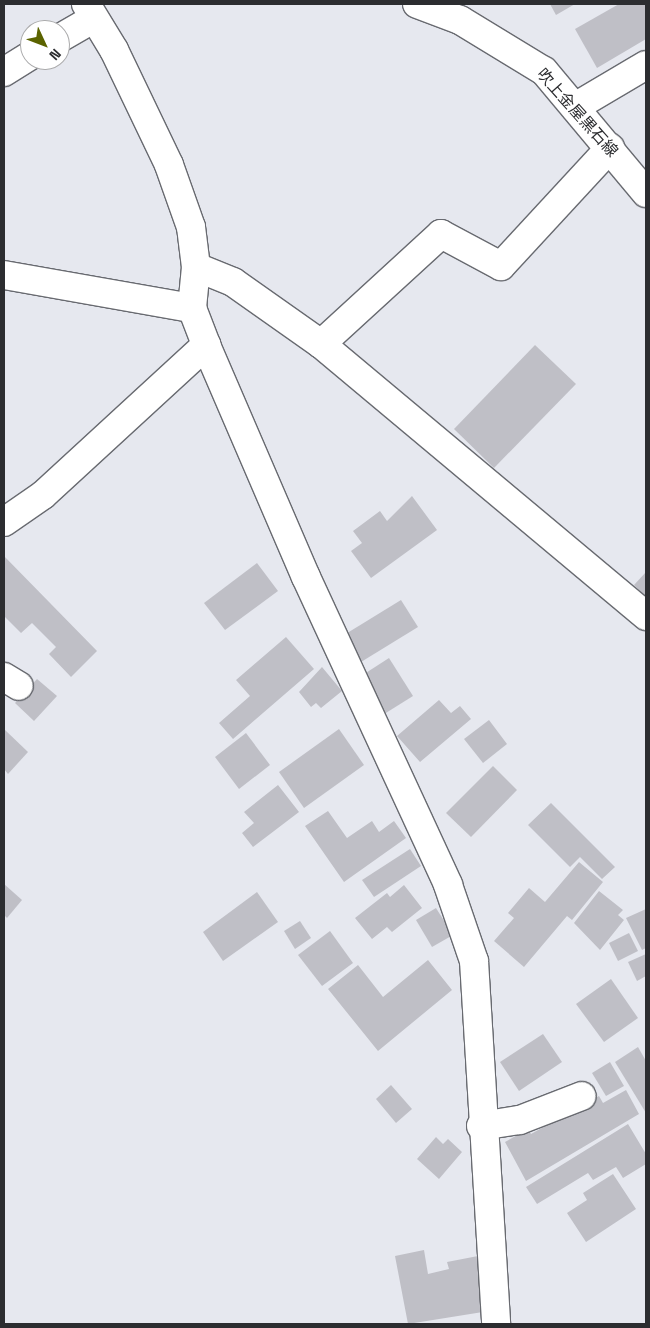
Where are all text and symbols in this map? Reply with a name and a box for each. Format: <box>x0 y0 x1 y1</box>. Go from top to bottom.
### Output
north arrow <box>20 20 70 70</box>
text: N <box>45 45 65 64</box>
street label: 吹上金屋黒石線 <box>532 65 622 161</box>

